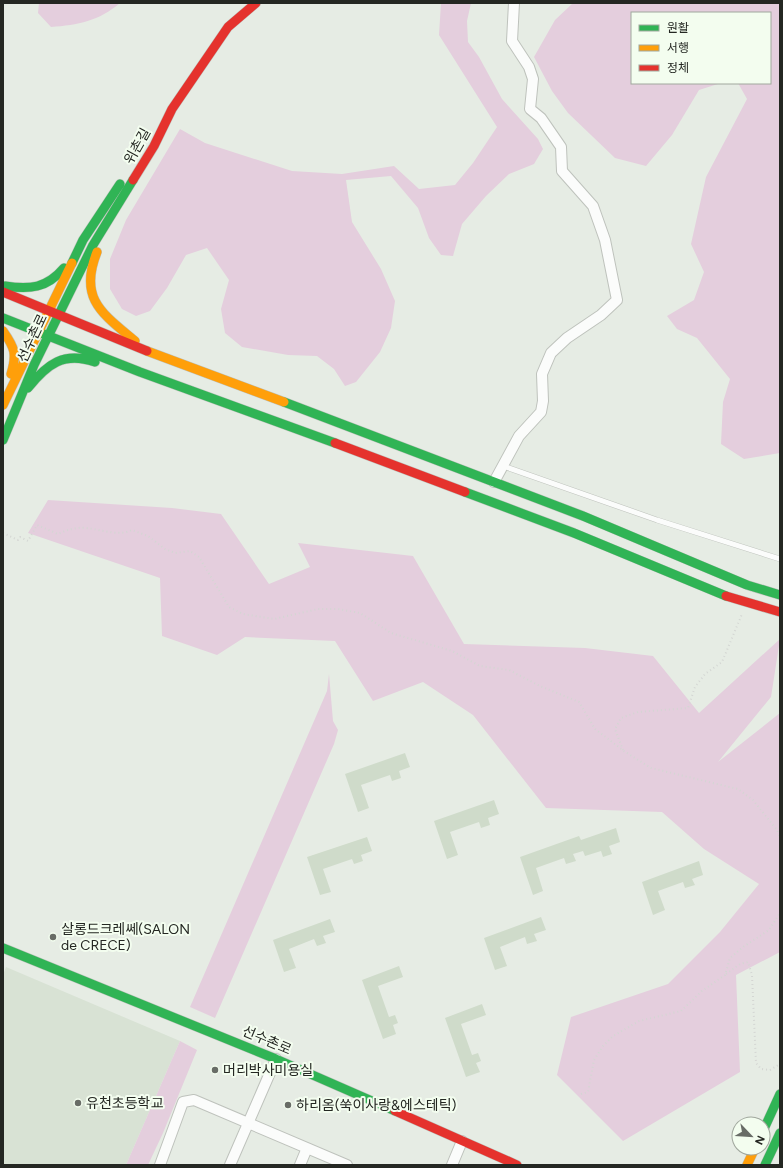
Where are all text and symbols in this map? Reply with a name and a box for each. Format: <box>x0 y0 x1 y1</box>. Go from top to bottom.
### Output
legend <box>631 12 771 84</box>
text: 원활 <box>667 21 689 35</box>
text: 서행 <box>667 41 689 55</box>
text: 정체 <box>667 61 689 75</box>
street label: 위촌길 <box>121 125 154 167</box>
street label: 선수촌로 <box>14 311 51 365</box>
place label: 살롱드크레쎄(SALON de CRECE) <box>61 921 190 954</box>
marker: 살롱드크레쎄(SALON de CRECE) <box>48 932 58 942</box>
street label: 선수촌로 <box>240 1023 294 1058</box>
place label: 머리박사미용실 <box>223 1062 313 1079</box>
marker: 머리박사미용실 <box>210 1065 220 1075</box>
place label: 유천초등학교 <box>86 1095 163 1112</box>
place label: 하리옴(쑥이사랑&에스테틱) <box>296 1097 457 1114</box>
marker: 유천초등학교 <box>73 1098 83 1108</box>
marker: 하리옴(쑥이사랑&에스테틱) <box>283 1100 293 1110</box>
north arrow <box>731 1116 771 1156</box>
text: N <box>752 1133 767 1147</box>

